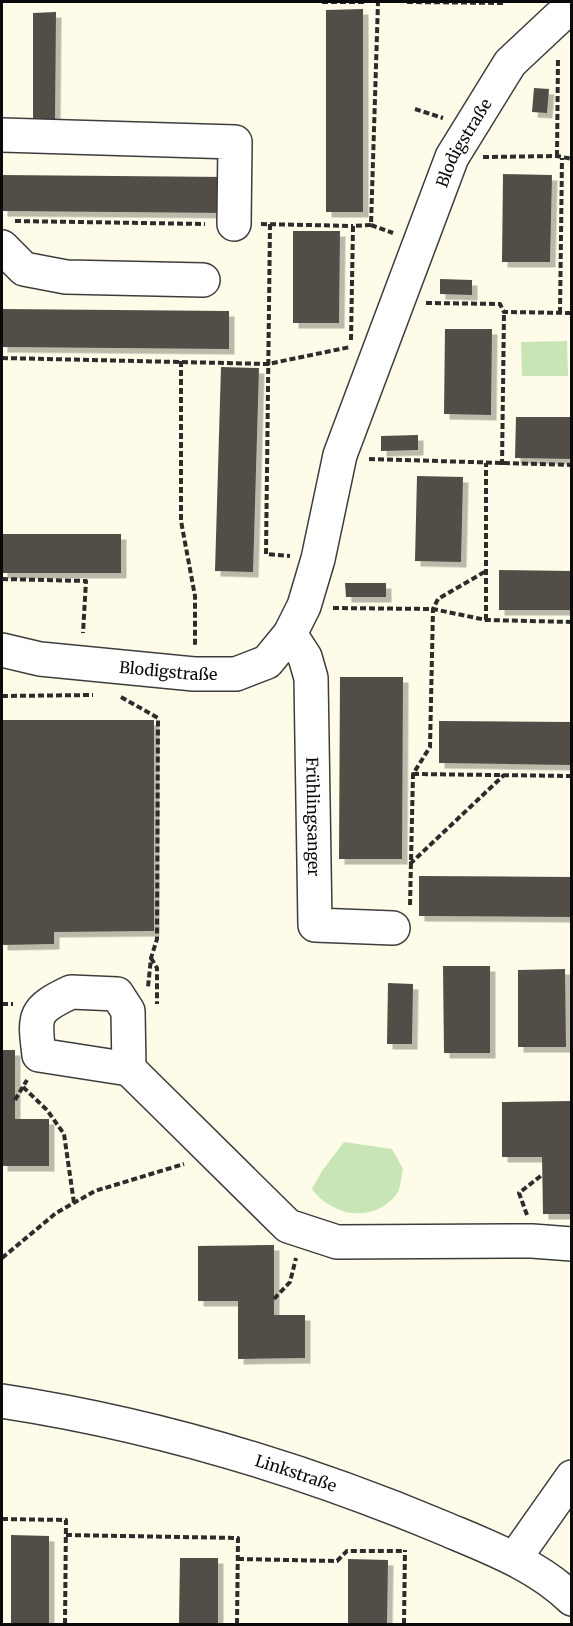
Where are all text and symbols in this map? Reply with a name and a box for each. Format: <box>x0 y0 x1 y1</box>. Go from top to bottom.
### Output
street label: Blodigstraße <box>432 95 496 190</box>
street label: Blodigstraße <box>118 657 217 684</box>
street label: Frühlingsanger <box>302 757 324 877</box>
street label: Linkstraße <box>253 1450 339 1496</box>

